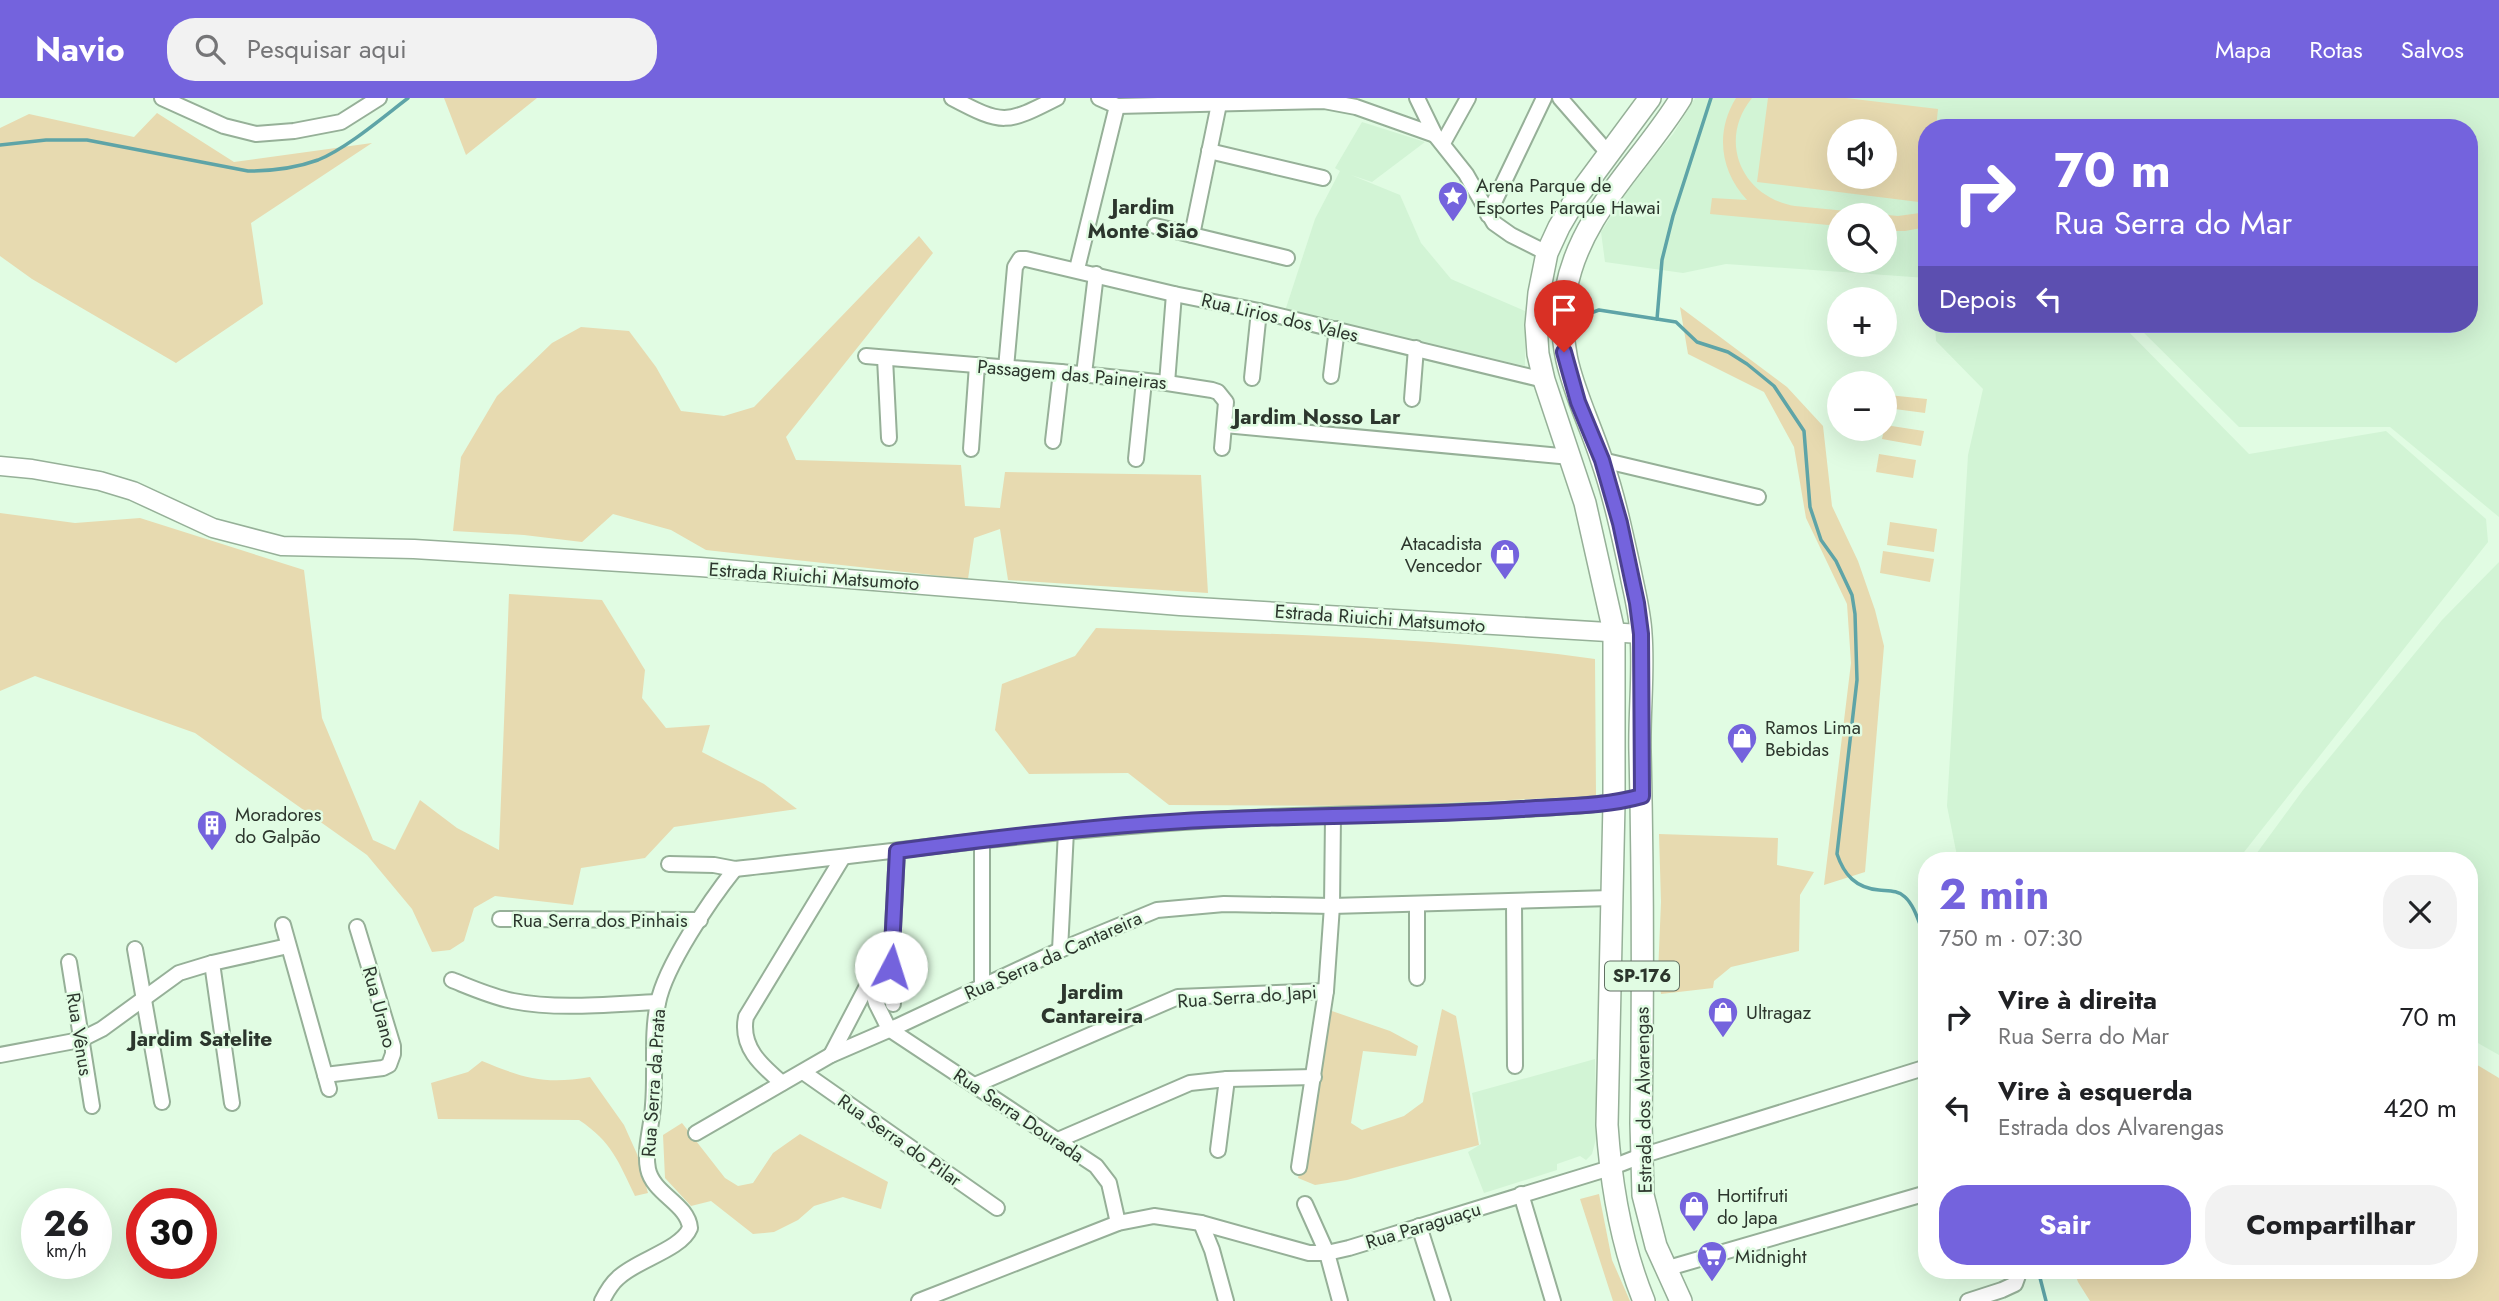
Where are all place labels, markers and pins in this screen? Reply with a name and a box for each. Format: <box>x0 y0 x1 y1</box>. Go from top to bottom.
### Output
place label: Arena Parque de Esportes Parque Hawai <box>1476 172 1661 221</box>
place icon: Arena Parque de Esportes Parque Hawai <box>1436 179 1470 223</box>
pin <box>1534 280 1594 352</box>
place label: Atacadista Vencedor <box>1400 530 1482 579</box>
shop icon: Atacadista Vencedor <box>1488 537 1522 581</box>
place label: Ramos Lima Bebidas <box>1765 714 1861 763</box>
shop icon: Ramos Lima Bebidas <box>1725 721 1759 765</box>
place label: Moradores do Galpão <box>235 801 322 850</box>
building icon: Moradores do Galpão <box>195 808 229 852</box>
shop icon: Ultragaz <box>1706 995 1740 1039</box>
place label: Ultragaz <box>1746 999 1811 1026</box>
place label: Hortifruti do Japa <box>1717 1182 1788 1231</box>
shop icon: Hortifruti do Japa <box>1677 1189 1711 1233</box>
supermarket icon: Midnight <box>1695 1239 1729 1283</box>
place label: Midnight <box>1735 1243 1807 1270</box>

